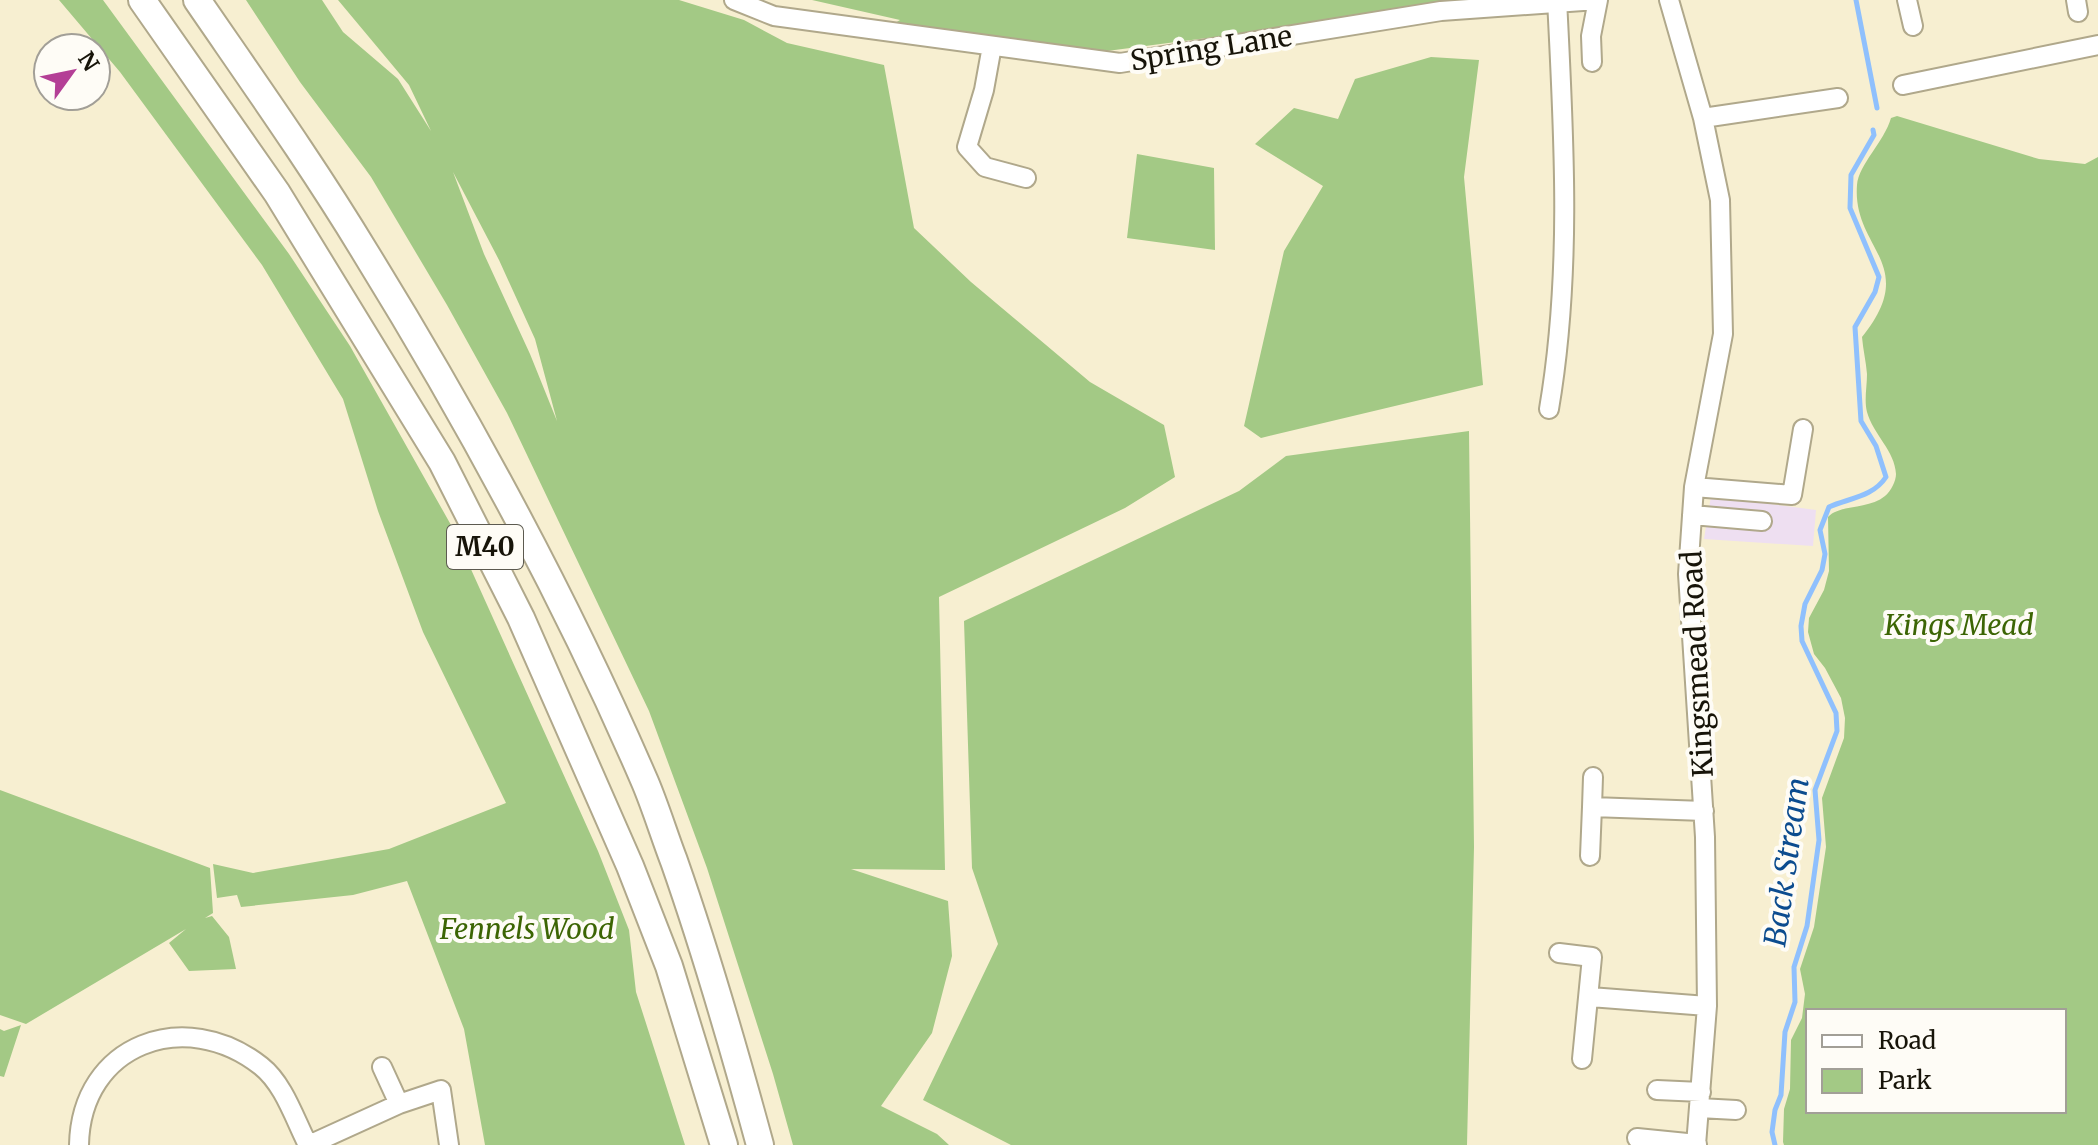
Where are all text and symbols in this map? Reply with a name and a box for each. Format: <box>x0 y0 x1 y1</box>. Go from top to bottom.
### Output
street label: Spring Lane <box>1128 17 1294 79</box>
north arrow <box>32 32 112 112</box>
text: N <box>72 46 106 77</box>
road number: M40 <box>447 525 523 569</box>
street label: Kingsmead Road <box>1673 550 1721 778</box>
park label: Kings Mead <box>1883 607 2034 643</box>
water label: Back Stream <box>1755 775 1817 949</box>
park label: Fennels Wood <box>439 911 614 947</box>
legend <box>1806 1009 2066 1113</box>
text: Road <box>1878 1025 1936 1056</box>
text: Park <box>1878 1065 1932 1096</box>

